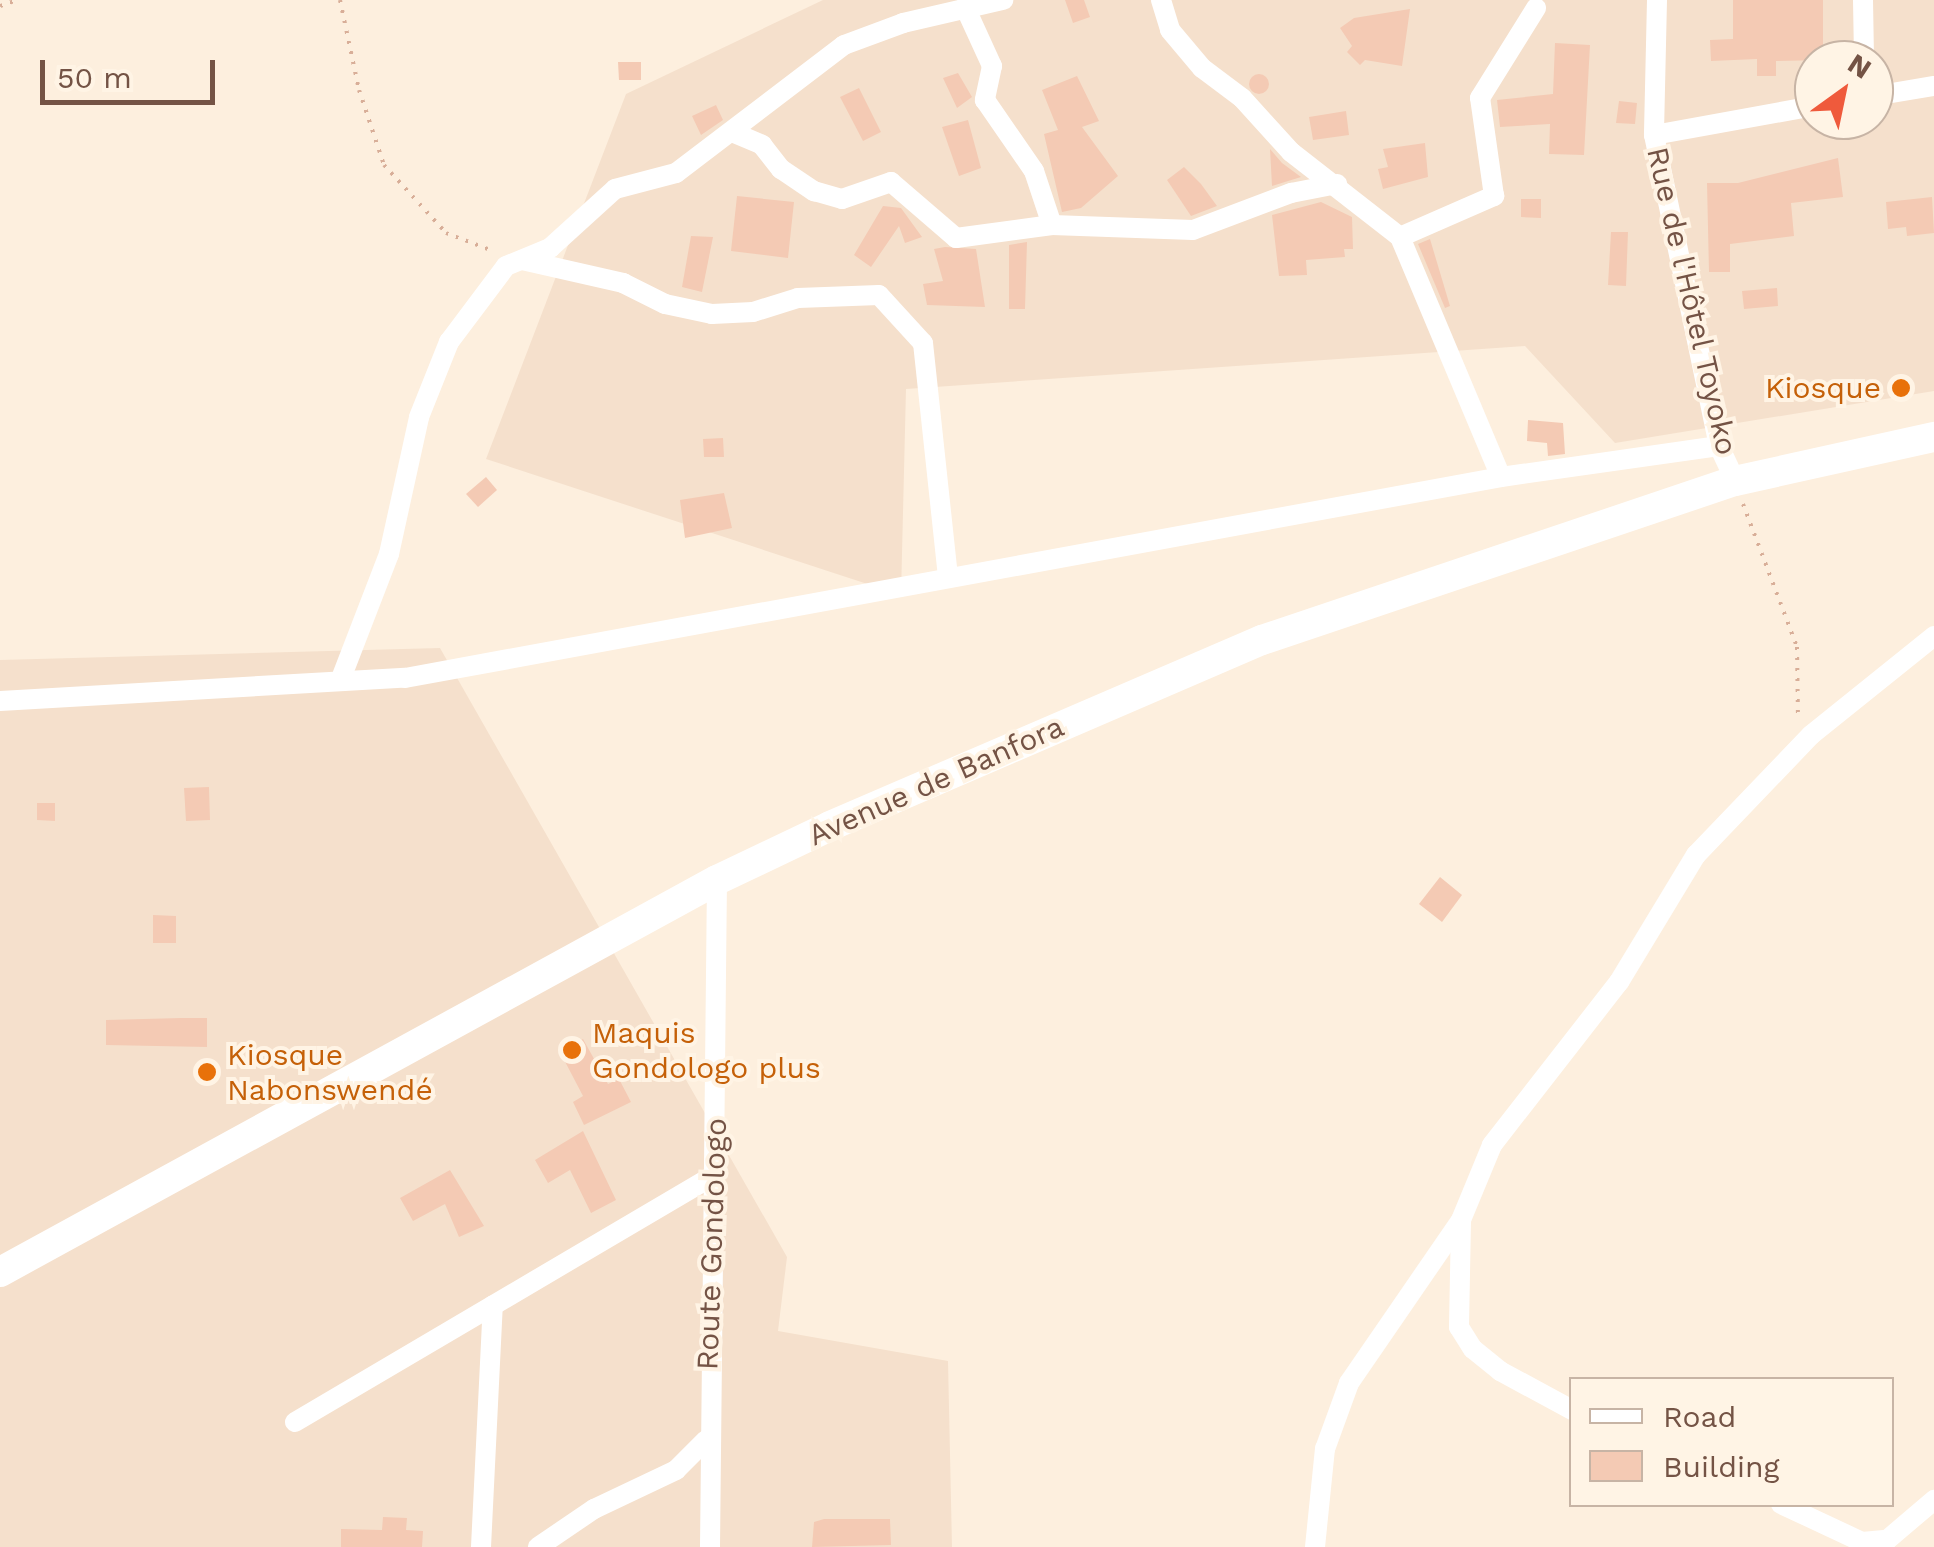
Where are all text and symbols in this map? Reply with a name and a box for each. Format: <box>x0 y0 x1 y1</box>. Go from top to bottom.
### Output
scale bar <box>45 40 220 102</box>
north arrow <box>1794 40 1894 140</box>
text: N <box>1842 47 1877 86</box>
text: 50 m <box>57 60 132 95</box>
street label: Rue de l'Hôtel Toyoko <box>1639 143 1745 459</box>
place label: Kiosque <box>1765 370 1881 406</box>
marker: Kiosque <box>1890 377 1912 399</box>
street label: Avenue de Banfora <box>803 708 1069 854</box>
place label: Maquis Gondologo plus <box>592 1015 821 1086</box>
place label: Kiosque Nabonswendé <box>227 1037 433 1108</box>
marker: Maquis Gondologo plus <box>561 1039 583 1061</box>
marker: Kiosque Nabonswendé <box>196 1061 218 1083</box>
street label: Route Gondologo <box>690 1117 734 1371</box>
legend <box>1569 1377 1894 1507</box>
text: Road <box>1663 1399 1736 1434</box>
text: Building <box>1663 1449 1780 1484</box>

